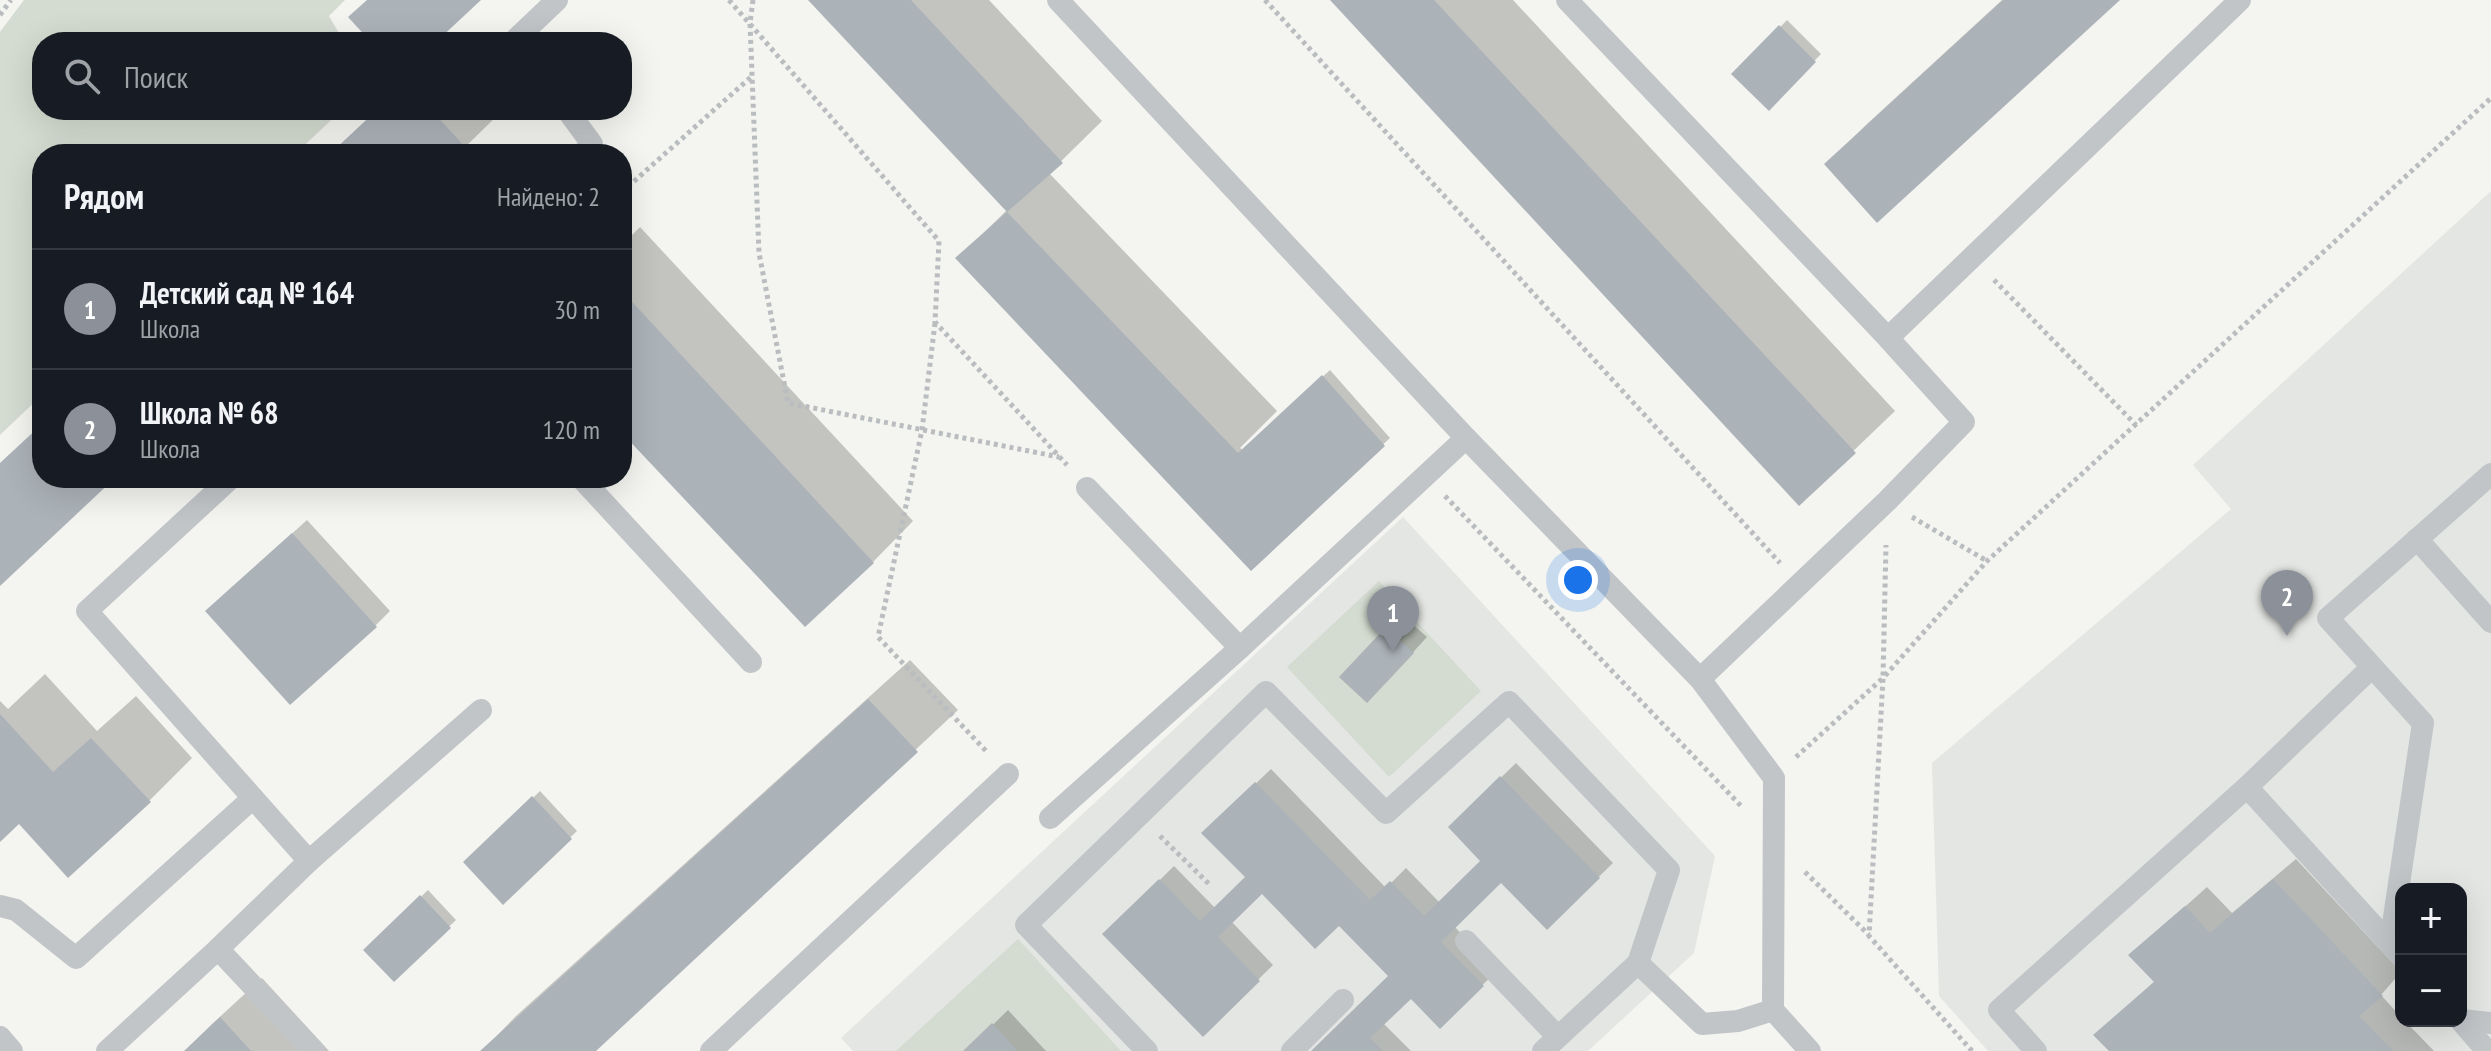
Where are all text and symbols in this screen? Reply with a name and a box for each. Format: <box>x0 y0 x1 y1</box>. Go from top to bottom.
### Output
search box <box>32 32 632 120</box>
icon: search <box>60 54 104 98</box>
text: Поиск <box>124 57 188 96</box>
text: Рядом <box>64 174 144 218</box>
text: Найдено: 2 <box>497 180 600 213</box>
text: Детский сад № 164 <box>140 273 354 312</box>
text: 1 <box>84 293 96 326</box>
text: 30 m <box>554 293 600 326</box>
text: Школа <box>140 312 200 345</box>
text: Школа № 68 <box>140 393 279 432</box>
text: 2 <box>84 413 96 446</box>
text: 120 m <box>542 413 600 446</box>
text: Школа <box>140 432 200 465</box>
your location <box>1558 560 1598 600</box>
pin: 2 <box>2261 570 2313 636</box>
pin: 1 <box>1367 586 1419 652</box>
map controls <box>2395 883 2467 1027</box>
button: + <box>2395 883 2467 955</box>
button: − <box>2395 955 2467 1027</box>

